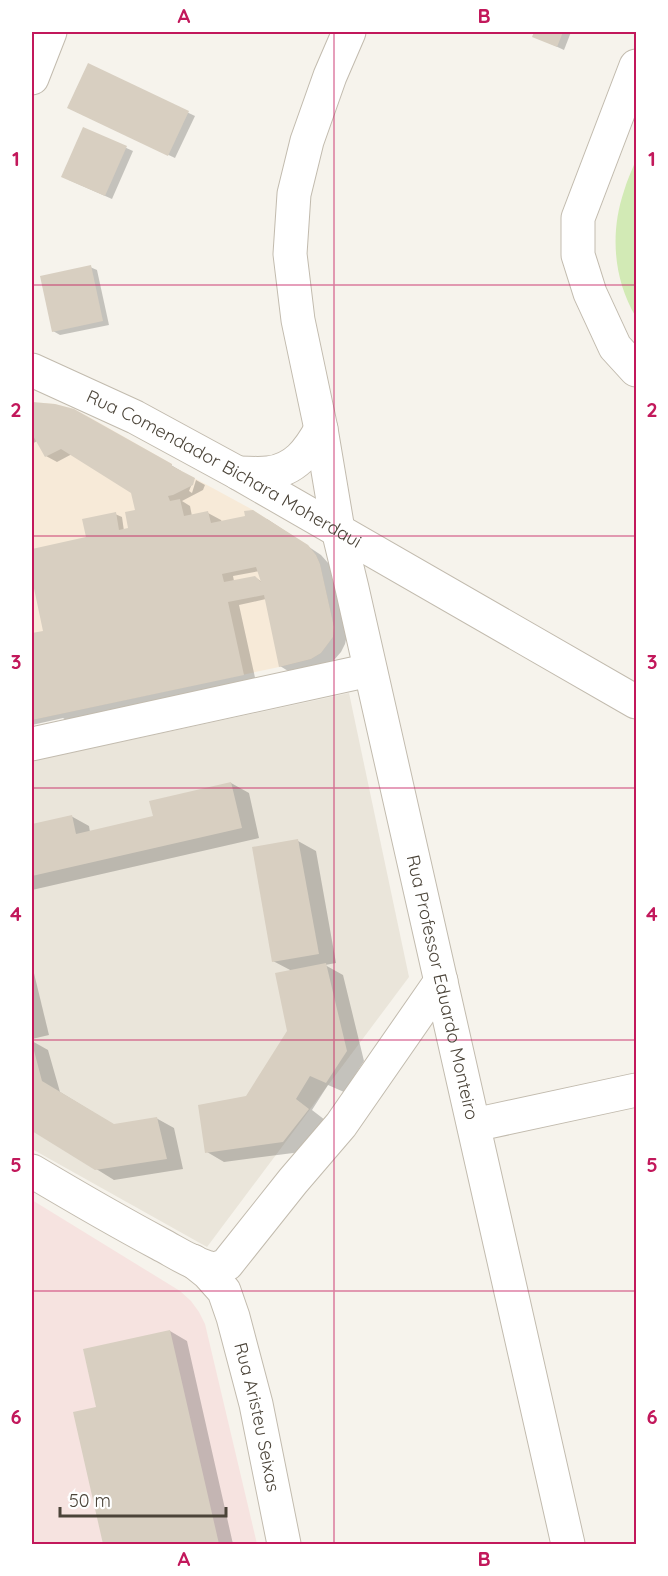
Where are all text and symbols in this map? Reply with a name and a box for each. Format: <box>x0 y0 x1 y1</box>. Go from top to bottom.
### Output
text: A <box>178 3 191 28</box>
text: B <box>477 3 491 28</box>
text: 1 <box>12 146 20 171</box>
text: 1 <box>648 146 656 171</box>
street label: Rua Comendador Bichara Moherdaui <box>83 384 366 553</box>
text: 2 <box>10 397 22 422</box>
text: 2 <box>646 397 658 422</box>
text: 3 <box>11 649 21 674</box>
text: 3 <box>647 649 657 674</box>
street label: Rua Professor Eduardo Monteiro <box>402 852 484 1122</box>
text: 4 <box>10 901 22 926</box>
text: 4 <box>646 901 658 926</box>
text: 5 <box>10 1152 22 1177</box>
text: 5 <box>646 1152 658 1177</box>
street label: Rua Aristeu Seixas <box>229 1340 285 1494</box>
text: 6 <box>10 1404 22 1429</box>
text: 6 <box>646 1404 658 1429</box>
scale bar <box>60 1480 226 1518</box>
text: 50 m <box>69 1489 111 1512</box>
text: A <box>178 1546 191 1571</box>
text: B <box>477 1546 491 1571</box>

